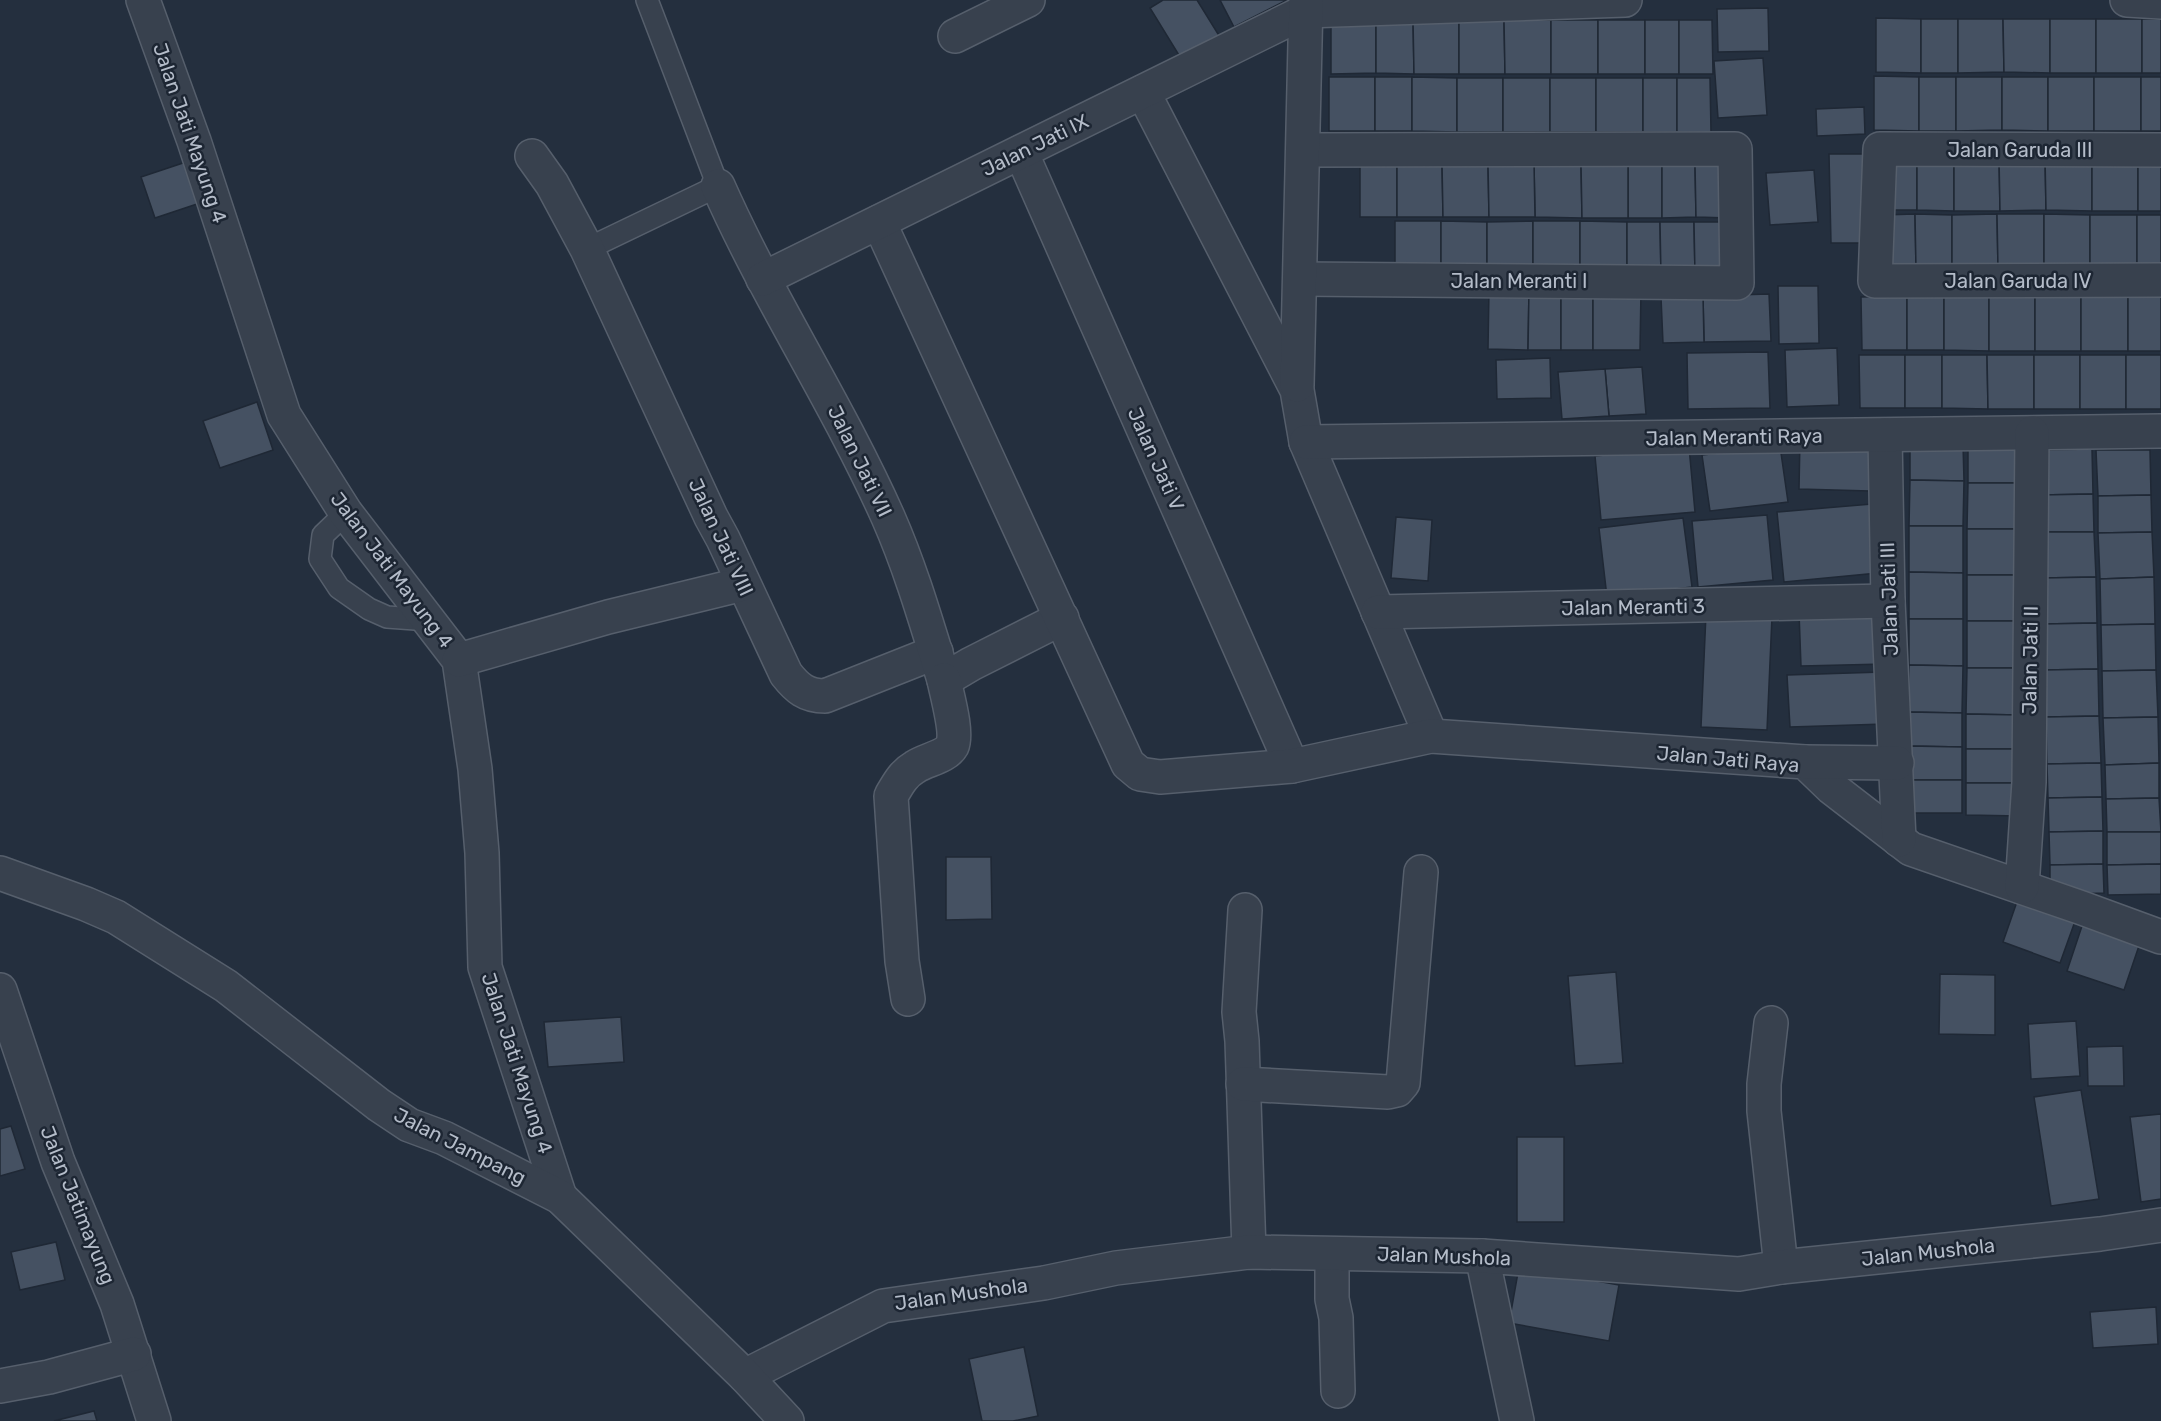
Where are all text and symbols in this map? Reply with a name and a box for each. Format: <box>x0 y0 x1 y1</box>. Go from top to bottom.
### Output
street label: Jalan Jati Mayung 4 <box>148 40 232 226</box>
street label: Jalan Jati IX <box>978 109 1093 181</box>
street label: Jalan Garuda III <box>1947 138 2093 162</box>
street label: Jalan Meranti I <box>1450 269 1588 293</box>
street label: Jalan Garuda IV <box>1944 269 2092 293</box>
street label: Jalan Jati VII <box>823 401 897 521</box>
street label: Jalan Jati V <box>1123 404 1189 514</box>
street label: Jalan Meranti Raya <box>1645 423 1823 451</box>
street label: Jalan Jati VIII <box>683 475 759 599</box>
street label: Jalan Jati Mayung 4 <box>326 487 458 653</box>
street label: Jalan Jati III <box>1875 542 1903 656</box>
street label: Jalan Meranti 3 <box>1561 594 1705 620</box>
street label: Jalan Jati II <box>2017 606 2043 714</box>
street label: Jalan Jati Raya <box>1656 741 1800 777</box>
street label: Jalan Jati Mayung 4 <box>476 970 558 1156</box>
street label: Jalan Jampang <box>390 1102 530 1190</box>
street label: Jalan Jatimayung <box>35 1122 121 1288</box>
street label: Jalan Mushola <box>1860 1233 1996 1271</box>
street label: Jalan Mushola <box>1376 1242 1512 1270</box>
street label: Jalan Mushola <box>893 1273 1029 1315</box>

